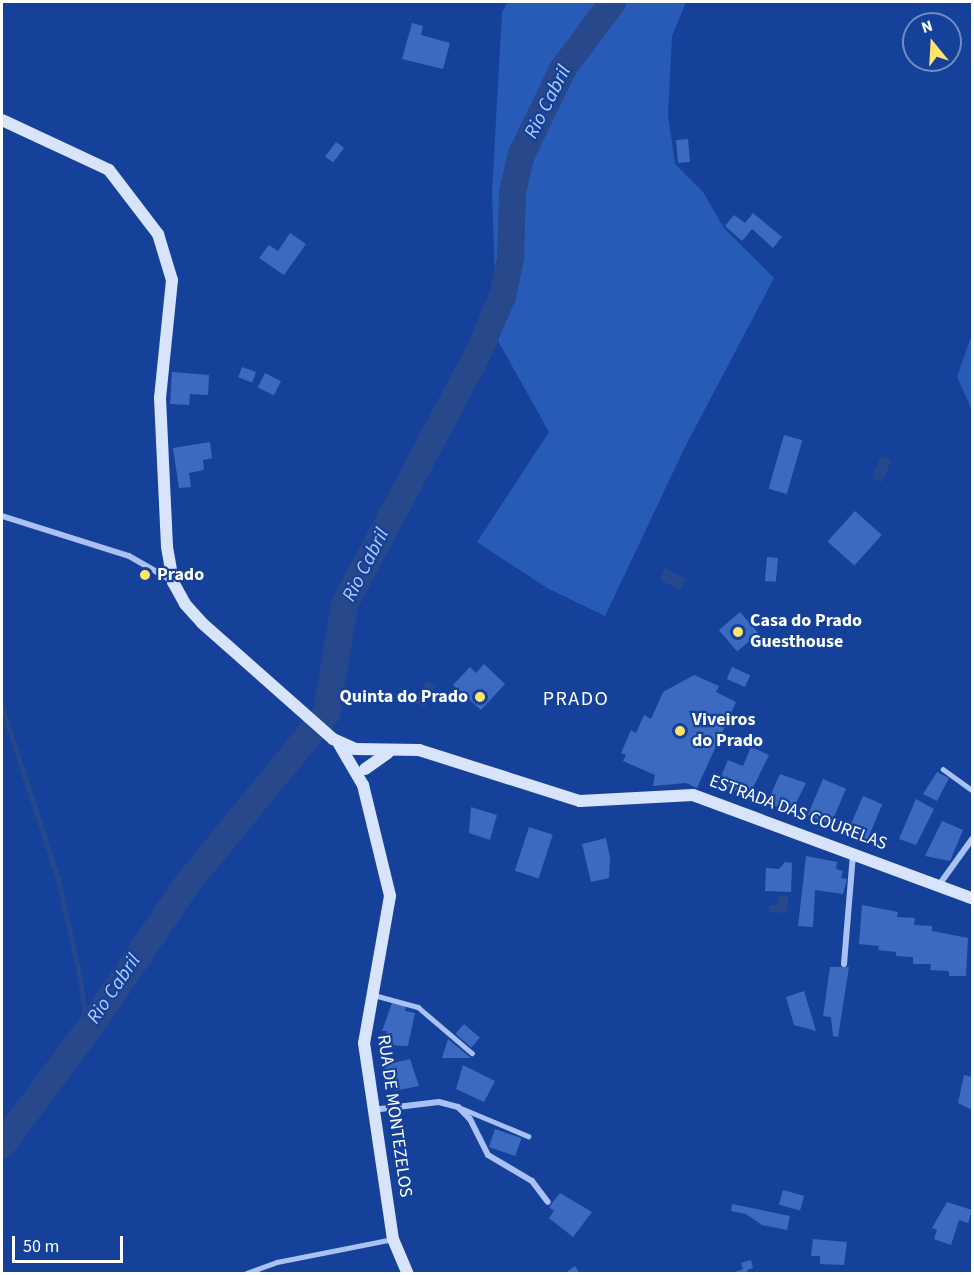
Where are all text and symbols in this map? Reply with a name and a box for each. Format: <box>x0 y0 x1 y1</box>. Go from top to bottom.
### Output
north arrow <box>902 12 962 72</box>
text: N <box>919 15 936 39</box>
water label: Rio Cabril <box>519 61 577 143</box>
water label: Rio Cabril <box>337 524 395 606</box>
place label: Prado <box>157 564 204 586</box>
marker: Prado <box>138 568 152 582</box>
place label: Casa do Prado Guesthouse <box>750 611 862 654</box>
marker: Casa do Prado Guesthouse <box>731 625 745 639</box>
place label: Quinta do Prado <box>340 686 468 708</box>
district label: PRADO <box>543 687 609 711</box>
marker: Quinta do Prado <box>473 690 487 704</box>
place label: Viveiros do Prado <box>692 710 763 752</box>
marker: Viveiros do Prado <box>673 724 687 738</box>
street label: ESTRADA DAS COURELAS <box>706 771 890 855</box>
water label: Rio Cabril <box>82 950 146 1028</box>
street label: RUA DE MONTEZELOS <box>372 1033 416 1199</box>
scale bar <box>15 1224 126 1262</box>
text: 50 m <box>23 1234 59 1259</box>

